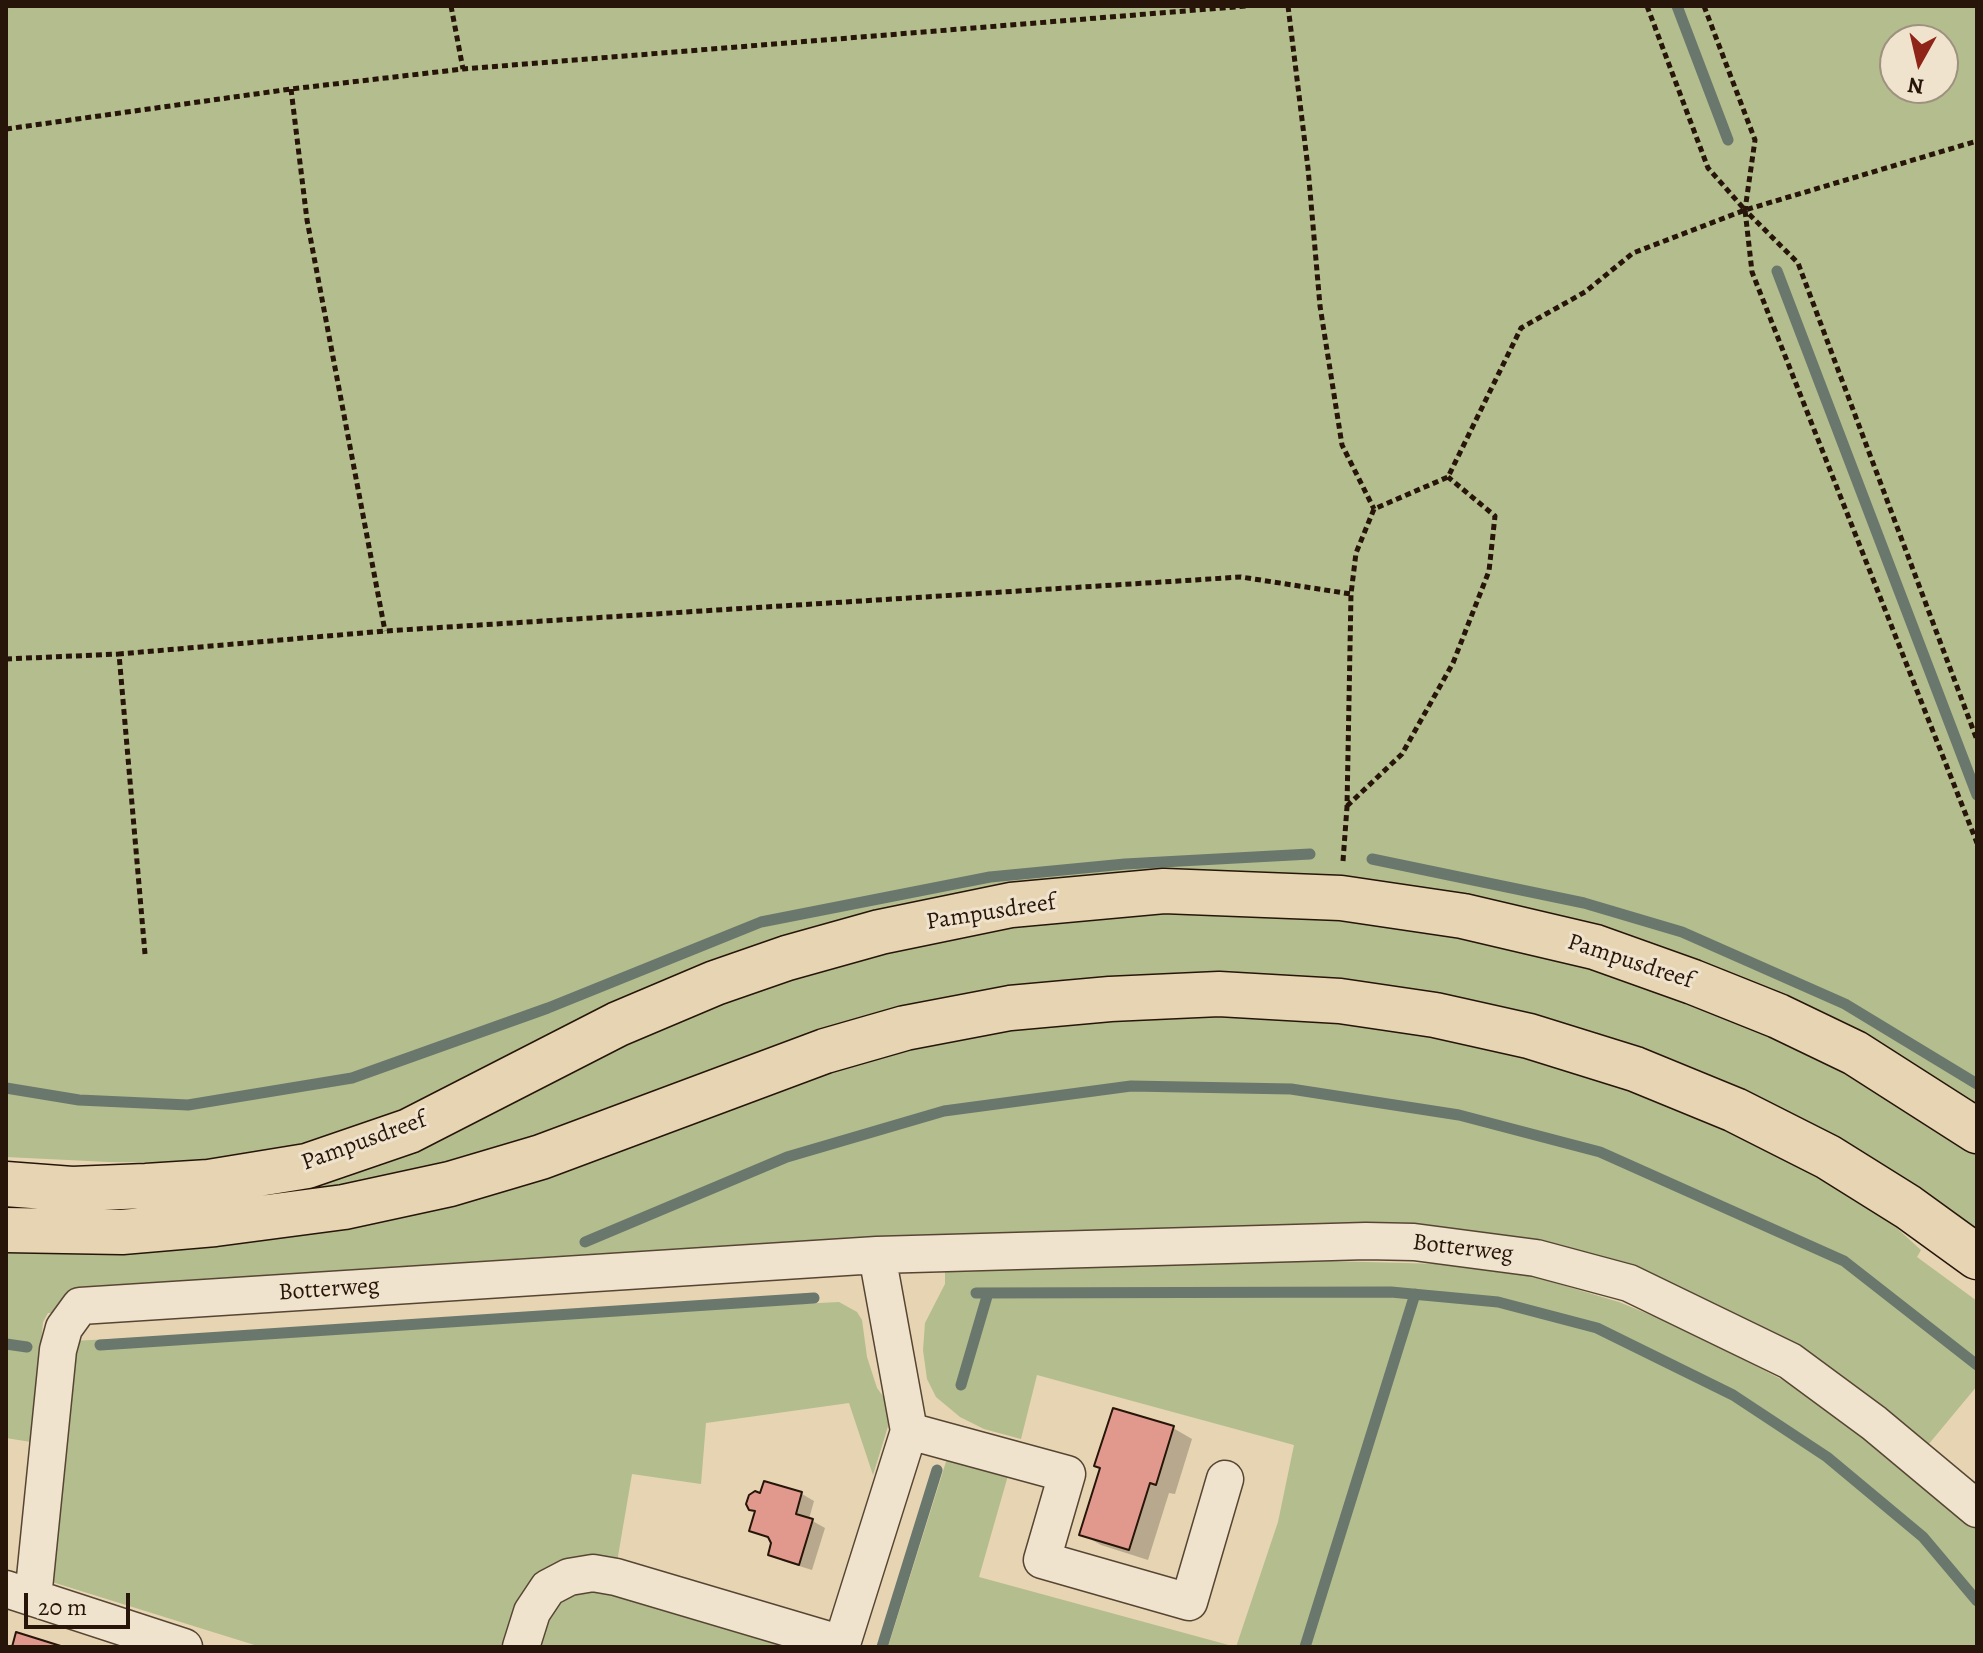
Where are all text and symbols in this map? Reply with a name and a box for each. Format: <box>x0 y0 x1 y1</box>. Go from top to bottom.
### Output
north arrow <box>1879 24 1959 104</box>
text: N <box>1906 70 1926 102</box>
street label: Pampusdreef <box>924 889 1058 937</box>
street label: Pampusdreef <box>1564 928 1696 996</box>
street label: Pampusdreef <box>298 1106 430 1178</box>
street label: Botterweg <box>1411 1229 1515 1269</box>
street label: Botterweg <box>277 1272 381 1308</box>
scale bar <box>28 1577 134 1627</box>
text: 20 m <box>38 1591 87 1623</box>

